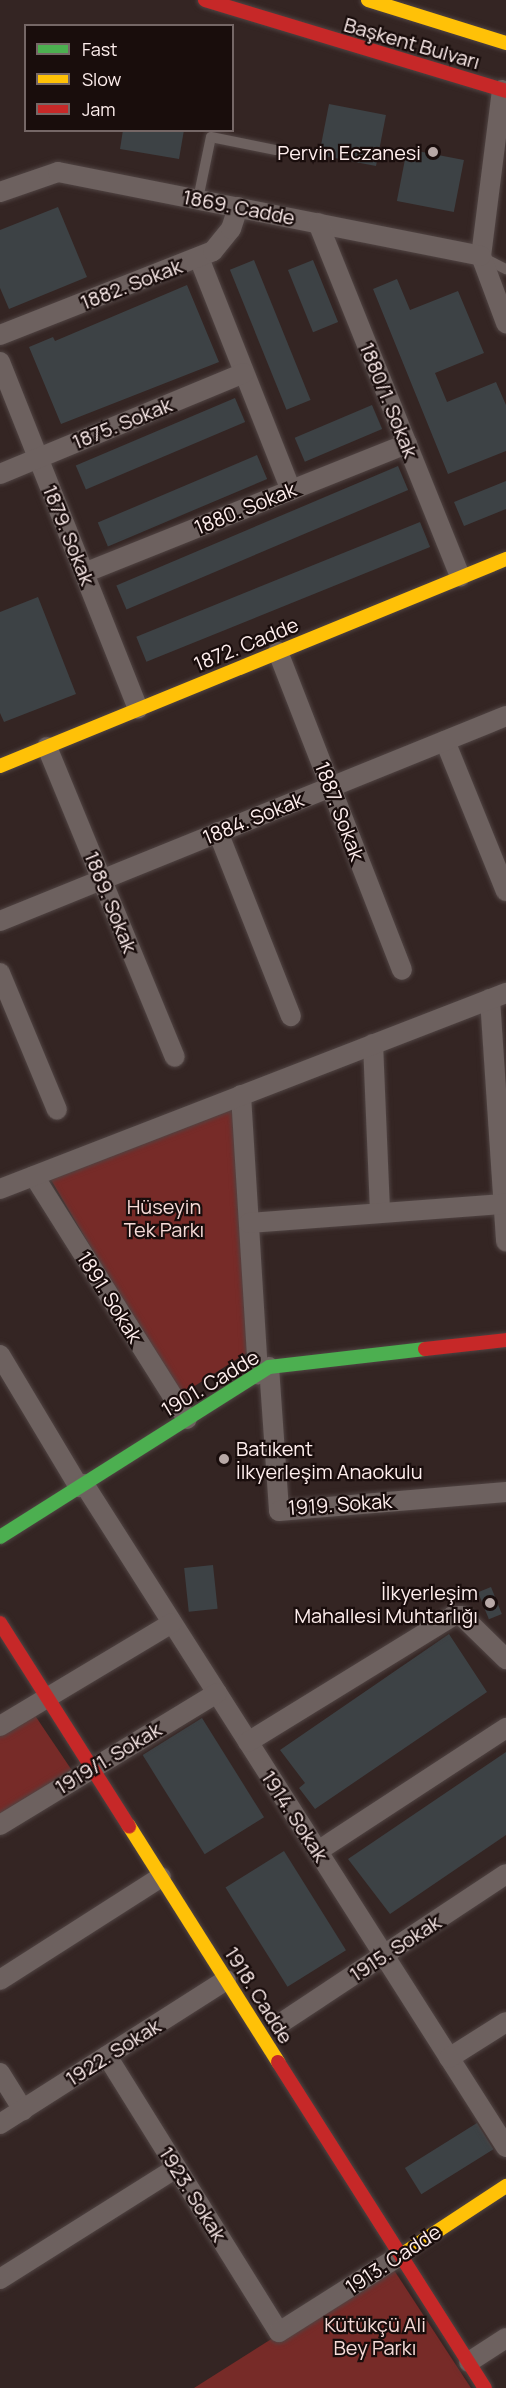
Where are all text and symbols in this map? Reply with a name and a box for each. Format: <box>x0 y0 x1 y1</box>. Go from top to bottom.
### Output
street label: Başkent Bulvarı <box>341 12 483 74</box>
legend <box>24 24 234 132</box>
text: Fast <box>82 37 117 61</box>
text: Slow <box>82 67 121 91</box>
text: Jam <box>82 97 116 121</box>
place label: Pervin Eczanesi <box>277 140 421 164</box>
marker: Pervin Eczanesi <box>426 145 440 159</box>
street label: 1869. Cadde <box>181 184 297 230</box>
street label: 1882. Sokak <box>77 254 185 314</box>
street label: 1880/1. Sokak <box>355 339 423 461</box>
street label: 1875. Sokak <box>69 392 175 454</box>
street label: 1880. Sokak <box>191 477 299 539</box>
street label: 1879. Sokak <box>38 482 100 588</box>
street label: 1872. Cadde <box>190 612 302 676</box>
street label: 1887. Sokak <box>310 758 370 864</box>
street label: 1884. Sokak <box>199 787 307 849</box>
street label: 1889. Sokak <box>80 848 142 956</box>
park label: Hüseyin Tek Parkı <box>124 1195 204 1242</box>
street label: 1891. Sokak <box>73 1247 147 1347</box>
street label: 1901. Cadde <box>157 1345 263 1421</box>
place label: Batıkent İlkyerleşim Anaokulu <box>236 1436 423 1483</box>
marker: Batıkent İlkyerleşim Anaokulu <box>217 1452 231 1466</box>
street label: 1919. Sokak <box>287 1488 393 1520</box>
place label: İlkyerleşim Mahallesi Muhtarlığı <box>294 1580 478 1627</box>
marker: İlkyerleşim Mahallesi Muhtarlığı <box>483 1596 497 1610</box>
street label: 1919/1. Sokak <box>51 1717 165 1799</box>
street label: 1914. Sokak <box>257 1766 333 1866</box>
street label: 1915. Sokak <box>345 1910 445 1986</box>
street label: 1918. Cadde <box>220 1942 298 2048</box>
street label: 1922. Sokak <box>61 2013 165 2091</box>
street label: 1923. Sokak <box>155 2142 231 2246</box>
street label: 1913. Cadde <box>341 2219 445 2299</box>
park label: Kütükçü Ali Bey Parkı <box>324 2312 426 2359</box>

